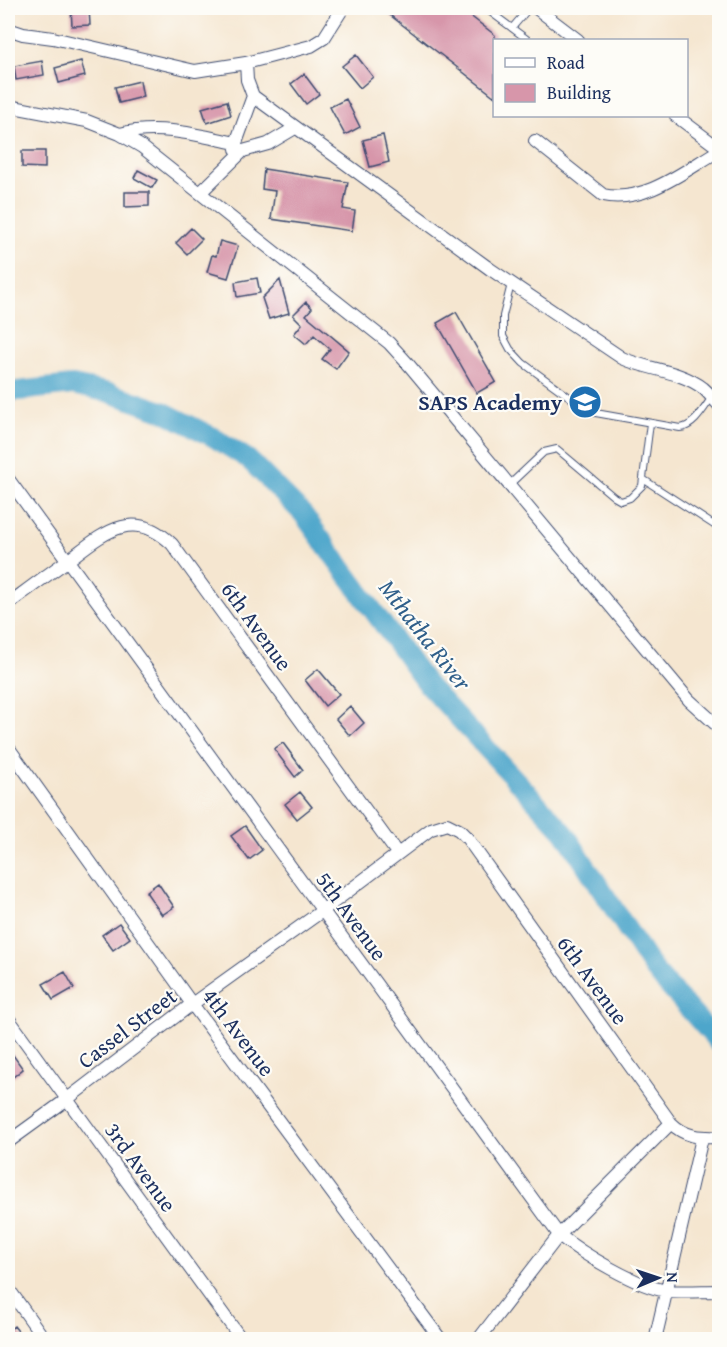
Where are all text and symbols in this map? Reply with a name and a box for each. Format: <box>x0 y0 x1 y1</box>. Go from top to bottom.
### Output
legend <box>493 39 688 117</box>
text: Road <box>547 49 585 76</box>
text: Building <box>547 79 611 106</box>
school or university icon: SAPS Academy <box>567 384 603 420</box>
place label: SAPS Academy <box>418 386 563 418</box>
water label: Mthatha River <box>371 572 481 699</box>
street label: 6th Avenue <box>214 575 300 677</box>
street label: 5th Avenue <box>309 865 395 967</box>
street label: 6th Avenue <box>550 929 636 1031</box>
street label: Cassel Street <box>71 980 183 1076</box>
street label: 4th Avenue <box>195 981 283 1083</box>
street label: 3rd Avenue <box>98 1116 184 1218</box>
north arrow <box>628 1248 688 1308</box>
text: N <box>661 1272 685 1284</box>

